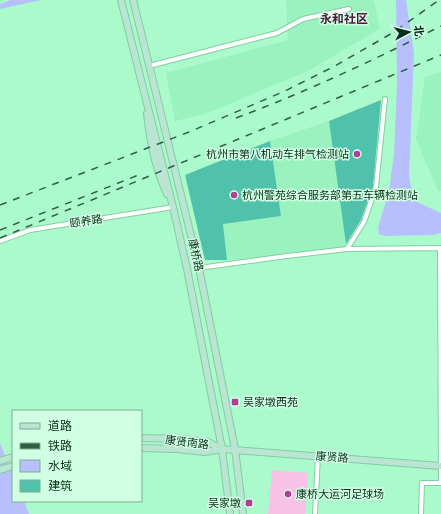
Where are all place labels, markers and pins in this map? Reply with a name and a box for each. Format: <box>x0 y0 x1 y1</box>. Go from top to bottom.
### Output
place label: 杭州市第八机动车排气检测站 <box>206 148 349 161</box>
marker: 杭州市第八机动车排气检测站 <box>352 149 362 159</box>
place label: 杭州警苑综合服务部第五车辆检测站 <box>242 189 418 202</box>
marker: 杭州警苑综合服务部第五车辆检测站 <box>229 190 239 200</box>
place label: 吴家墩西苑 <box>243 396 298 409</box>
marker: 吴家墩西苑 <box>230 397 240 407</box>
place label: 康桥大运河足球场 <box>296 488 384 501</box>
marker: 康桥大运河足球场 <box>283 489 293 499</box>
place label: 吴家墩 <box>208 497 241 510</box>
marker: 吴家墩 <box>244 498 254 508</box>

